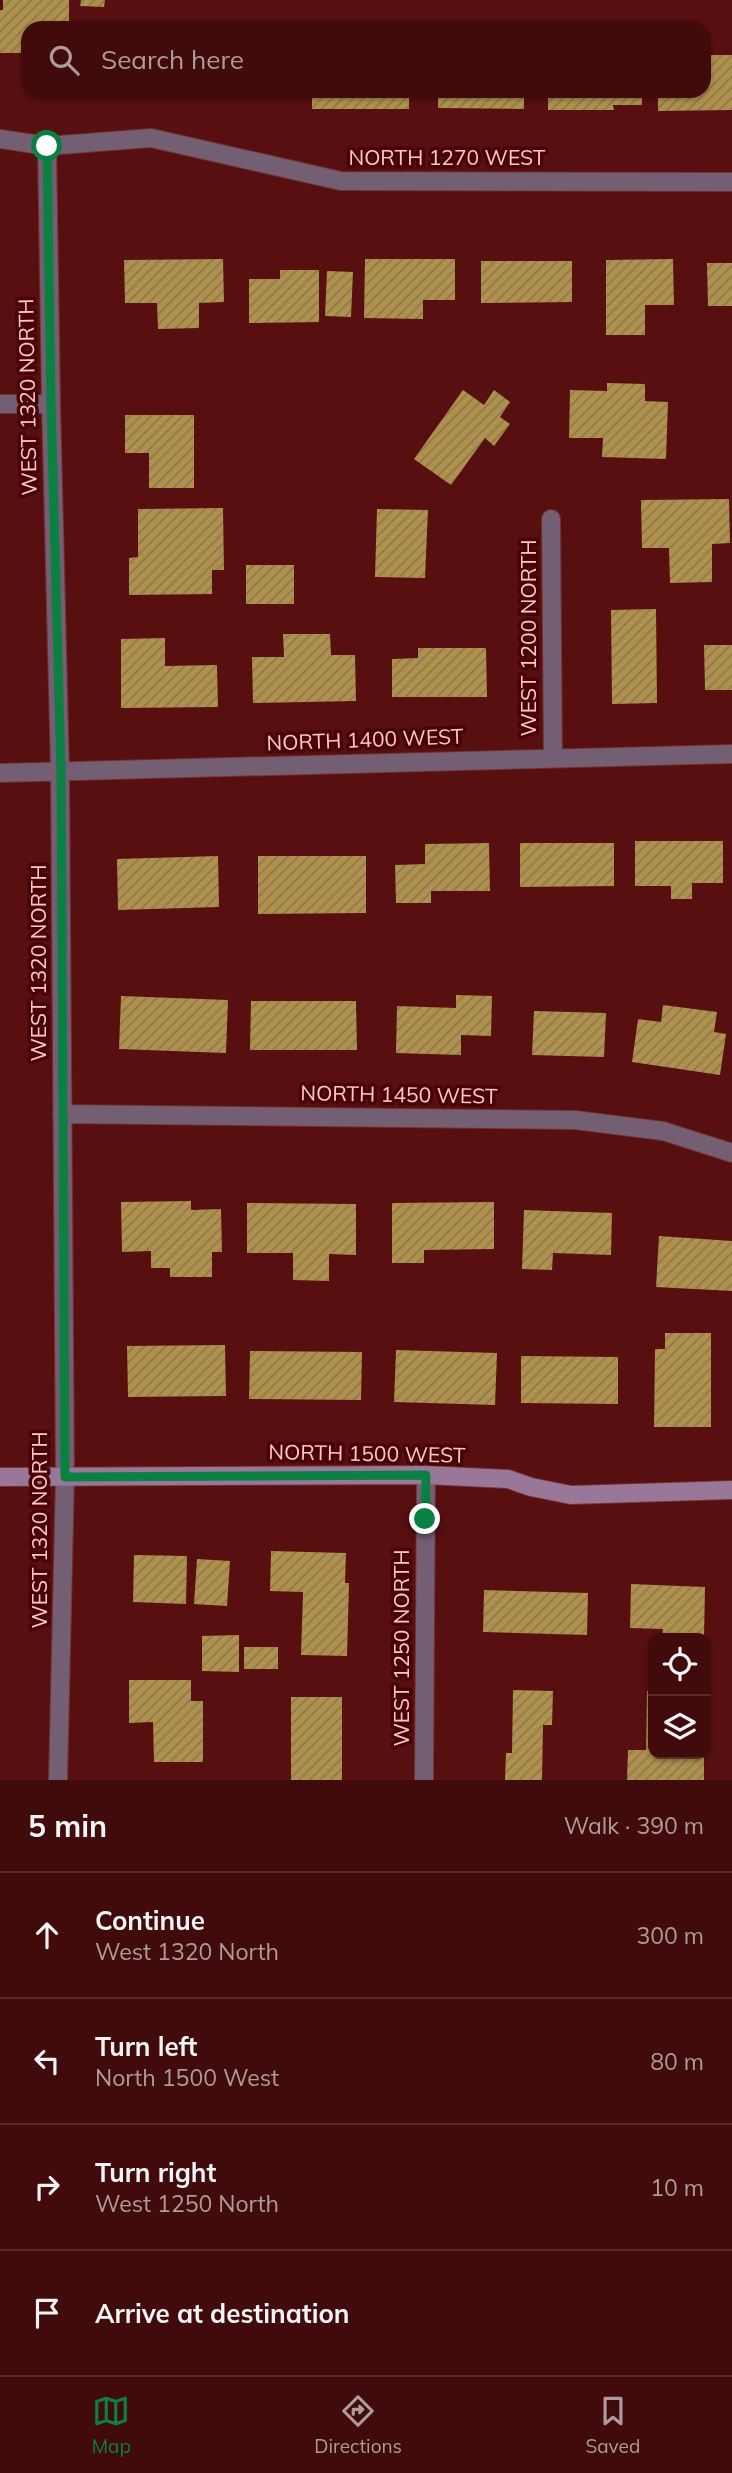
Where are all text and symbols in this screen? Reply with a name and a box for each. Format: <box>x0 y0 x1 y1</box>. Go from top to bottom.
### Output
search box <box>21 21 711 98</box>
icon: search <box>45 41 83 79</box>
text: Search here <box>101 43 244 76</box>
route start <box>31 130 62 161</box>
street label: NORTH 1270 WEST <box>348 144 546 170</box>
street label: WEST 1320 NORTH <box>12 298 42 496</box>
street label: WEST 1200 NORTH <box>515 539 541 737</box>
street label: NORTH 1400 WEST <box>266 723 464 755</box>
street label: WEST 1320 NORTH <box>25 864 51 1062</box>
street label: NORTH 1450 WEST <box>300 1079 498 1109</box>
street label: WEST 1320 NORTH <box>26 1431 52 1629</box>
street label: NORTH 1500 WEST <box>268 1438 466 1468</box>
route end <box>409 1503 440 1534</box>
street label: WEST 1250 NORTH <box>388 1549 414 1747</box>
map controls <box>648 1633 711 1759</box>
button: locate <box>648 1633 711 1696</box>
button: layers <box>648 1696 711 1759</box>
text: 5 min <box>28 1807 107 1845</box>
text: Walk · 390 m <box>564 1811 704 1840</box>
text: Continue <box>95 1904 205 1937</box>
icon: ahead <box>28 1916 66 1954</box>
text: 300 m <box>636 1921 704 1950</box>
text: West 1320 North <box>95 1937 279 1966</box>
text: Turn left <box>95 2030 197 2063</box>
icon: left <box>28 2042 66 2080</box>
text: 80 m <box>650 2047 704 2076</box>
text: North 1500 West <box>95 2063 279 2092</box>
text: Turn right <box>95 2156 216 2189</box>
icon: right <box>28 2168 66 2206</box>
text: 10 m <box>650 2173 704 2202</box>
text: West 1250 North <box>95 2189 279 2218</box>
icon: arrive <box>28 2294 66 2332</box>
text: Arrive at destination <box>95 2297 350 2330</box>
tab: Map <box>92 2392 131 2458</box>
tab: Directions <box>314 2392 402 2458</box>
tab: Saved <box>585 2392 640 2458</box>

